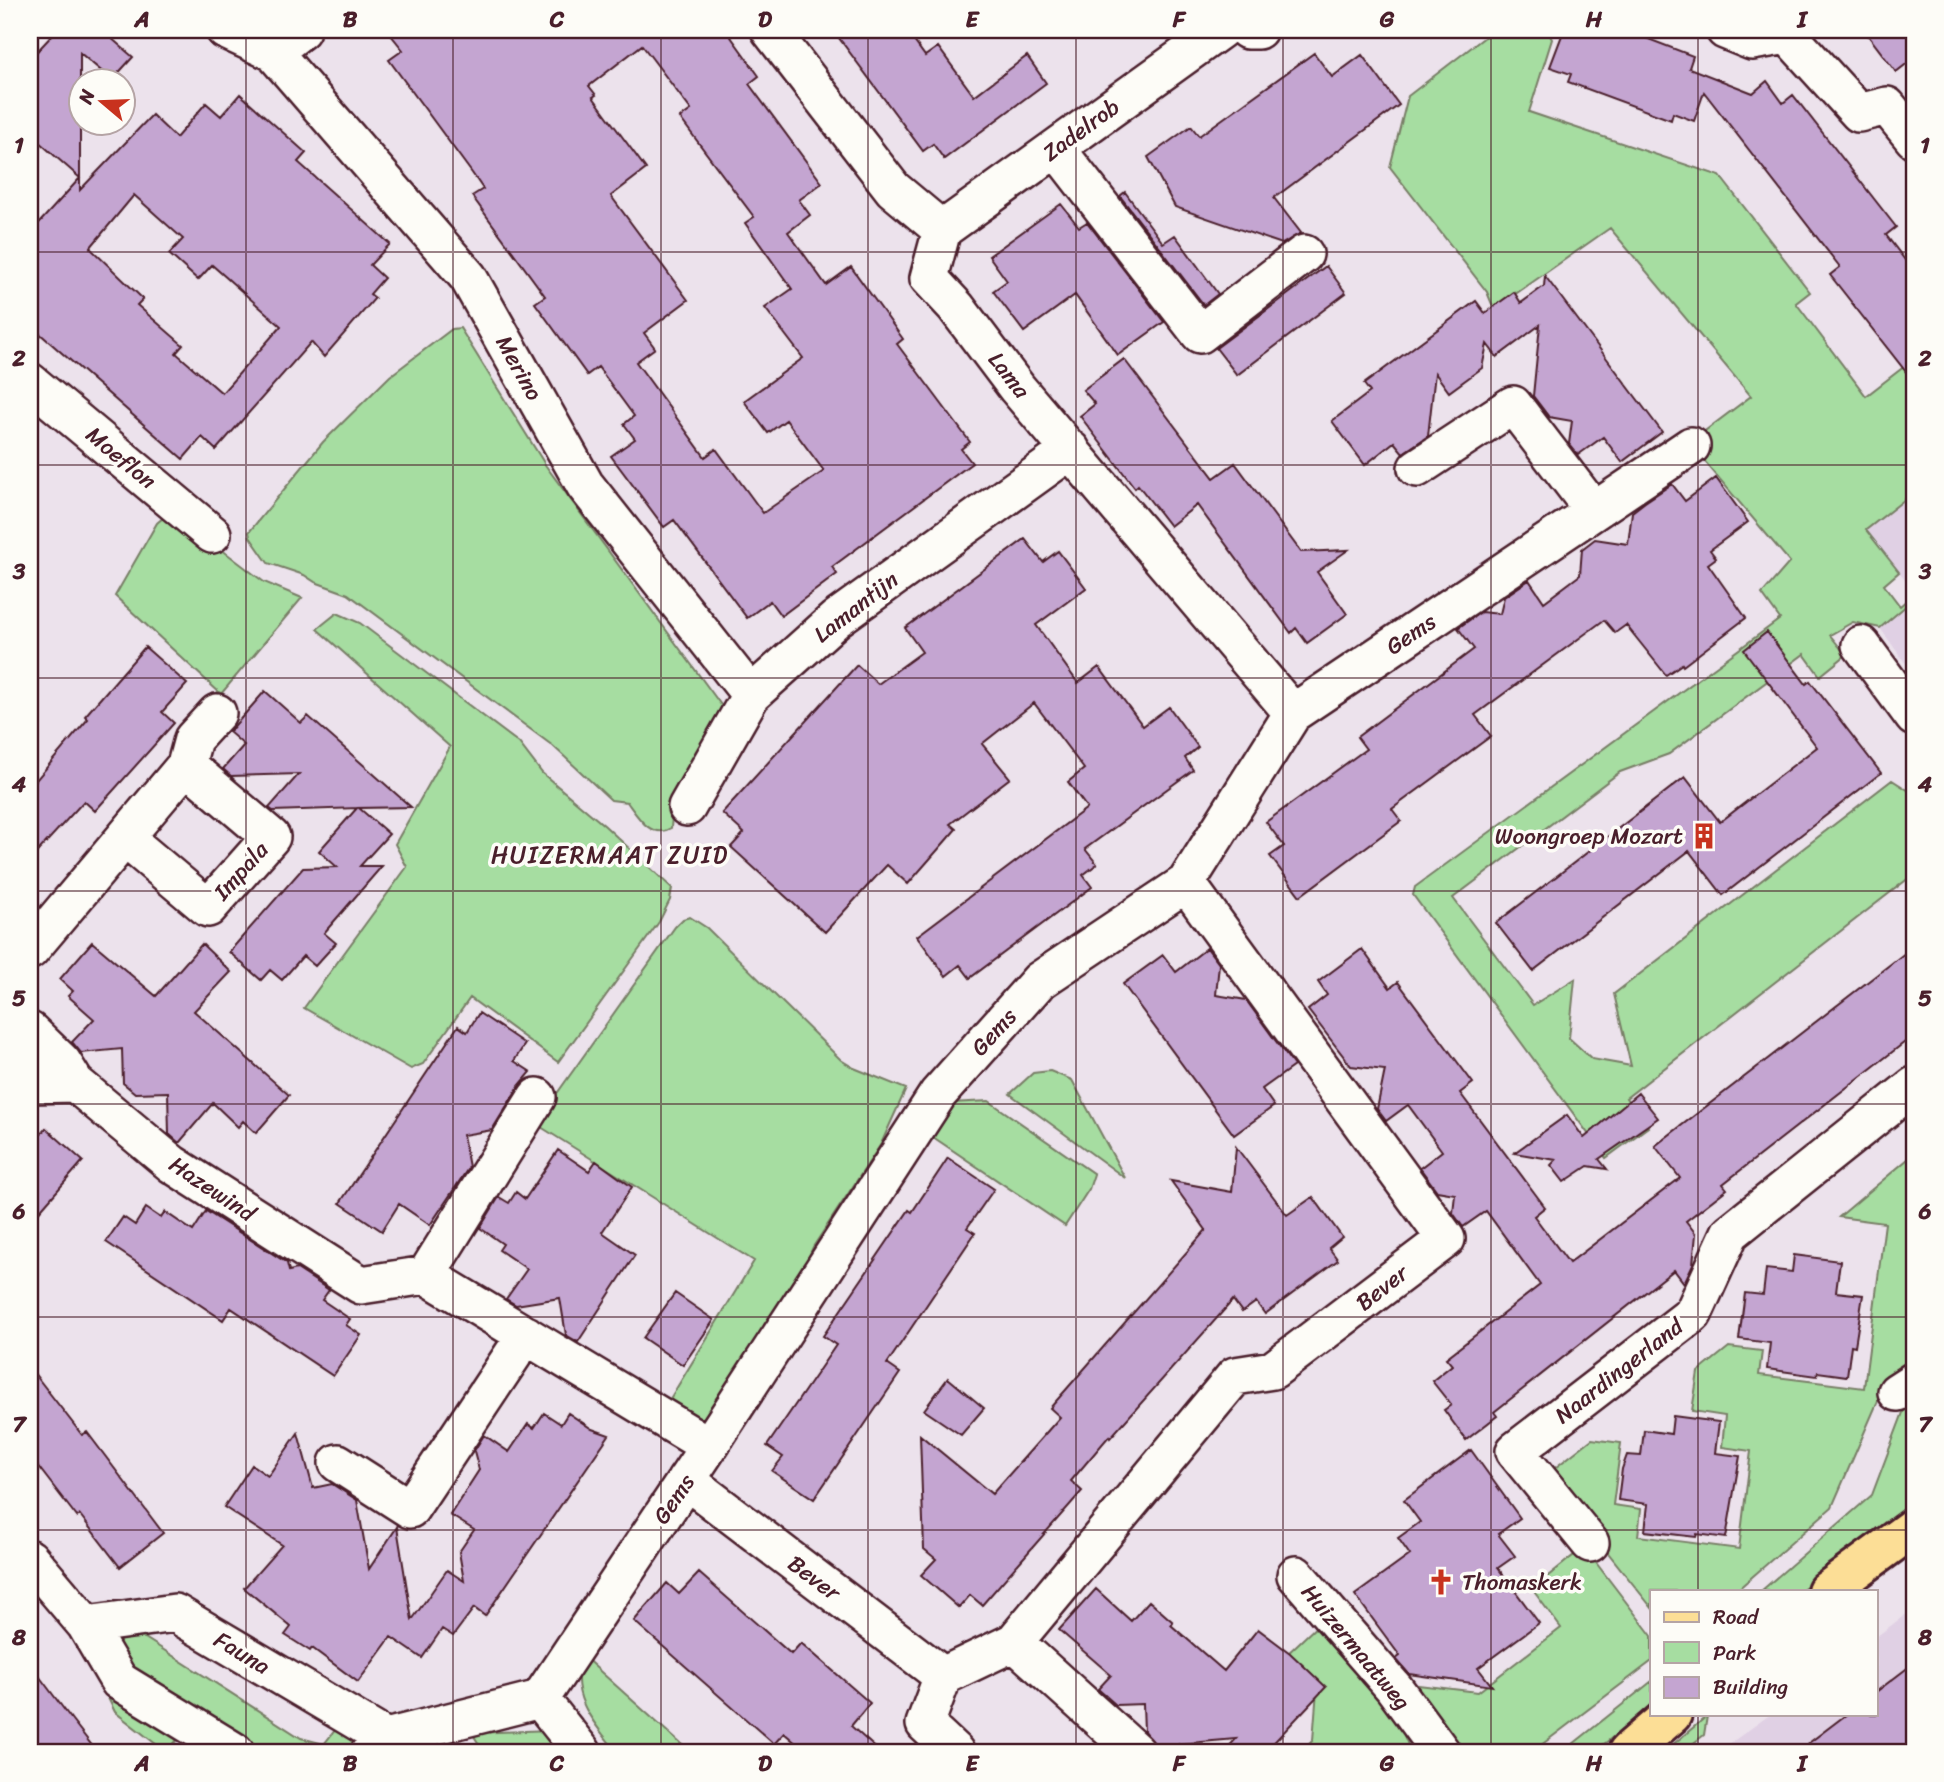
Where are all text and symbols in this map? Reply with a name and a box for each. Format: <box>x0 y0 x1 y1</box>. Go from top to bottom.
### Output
text: A <box>133 0 150 40</box>
text: B <box>343 0 358 40</box>
text: C <box>549 0 565 40</box>
text: D <box>758 0 773 40</box>
text: E <box>966 0 981 40</box>
text: F <box>1172 0 1187 40</box>
text: G <box>1379 0 1395 40</box>
text: H <box>1585 0 1603 40</box>
text: I <box>1796 0 1808 40</box>
north arrow <box>66 66 136 136</box>
text: N <box>68 84 104 109</box>
street label: Zadelrob <box>1033 87 1129 172</box>
text: 1 <box>14 125 24 166</box>
text: 1 <box>1920 125 1930 166</box>
street label: Merino <box>484 327 554 409</box>
text: 2 <box>11 338 26 379</box>
text: 2 <box>1917 338 1932 379</box>
street label: Lama <box>977 342 1041 408</box>
street label: Moeflon <box>76 416 166 501</box>
text: 3 <box>12 551 26 592</box>
text: 3 <box>1918 551 1932 592</box>
street label: Lamantijn <box>804 560 908 654</box>
street label: Gems <box>1377 602 1445 666</box>
text: 4 <box>11 764 27 805</box>
text: 4 <box>1917 764 1933 805</box>
place label: Woongroep Mozart <box>1495 816 1683 857</box>
building icon: Woongroep Mozart <box>1689 821 1719 851</box>
street label: Impala <box>202 831 279 911</box>
district label: HUIZERMAAT ZUID <box>491 834 729 876</box>
text: 5 <box>12 978 26 1019</box>
text: 5 <box>1918 978 1932 1019</box>
street label: Gems <box>961 998 1028 1066</box>
street label: Hazewind <box>160 1145 265 1234</box>
text: 6 <box>11 1191 26 1232</box>
text: 6 <box>1917 1191 1932 1232</box>
street label: Bever <box>1346 1253 1419 1322</box>
street label: Naardingerland <box>1545 1306 1694 1435</box>
text: 7 <box>12 1404 27 1445</box>
text: 7 <box>1918 1404 1933 1445</box>
street label: Gems <box>642 1465 706 1533</box>
street label: Bever <box>778 1544 851 1613</box>
place label: Thomaskerk <box>1462 1562 1582 1603</box>
church icon: Thomaskerk <box>1426 1567 1456 1597</box>
street label: Huizermaatweg <box>1290 1574 1422 1720</box>
legend <box>1650 1590 1878 1716</box>
text: Road <box>1713 1598 1760 1636</box>
text: 8 <box>11 1617 26 1658</box>
text: 8 <box>1917 1617 1932 1658</box>
street label: Fauna <box>206 1620 279 1686</box>
text: Park <box>1713 1634 1756 1672</box>
text: Building <box>1713 1668 1789 1706</box>
text: A <box>133 1743 150 1782</box>
text: B <box>343 1743 358 1782</box>
text: C <box>549 1743 565 1782</box>
text: D <box>758 1743 773 1782</box>
text: E <box>966 1743 981 1782</box>
text: F <box>1172 1743 1187 1782</box>
text: G <box>1379 1743 1395 1782</box>
text: H <box>1585 1743 1603 1782</box>
text: I <box>1796 1743 1808 1782</box>

